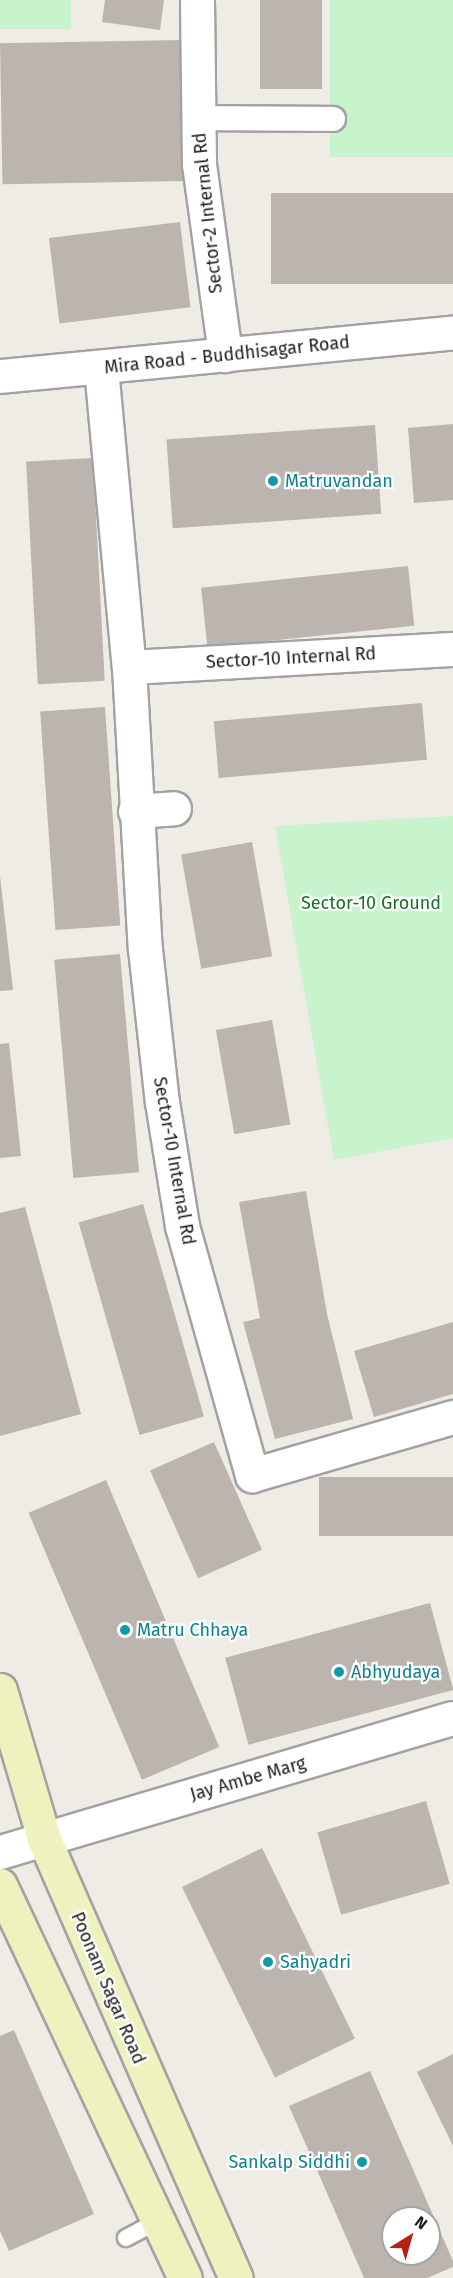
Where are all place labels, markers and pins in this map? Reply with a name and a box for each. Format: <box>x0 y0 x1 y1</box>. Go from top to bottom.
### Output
place label: Matruvandan <box>285 470 393 492</box>
marker: Matruvandan <box>266 474 280 488</box>
place label: Matru Chhaya <box>137 1619 248 1641</box>
marker: Matru Chhaya <box>118 1623 132 1637</box>
place label: Abhyudaya <box>351 1661 440 1683</box>
marker: Abhyudaya <box>332 1665 346 1679</box>
place label: Sahyadri <box>280 1951 351 1973</box>
marker: Sahyadri <box>261 1955 275 1969</box>
place label: Sankalp Siddhi <box>229 2151 350 2173</box>
marker: Sankalp Siddhi <box>355 2155 369 2169</box>

